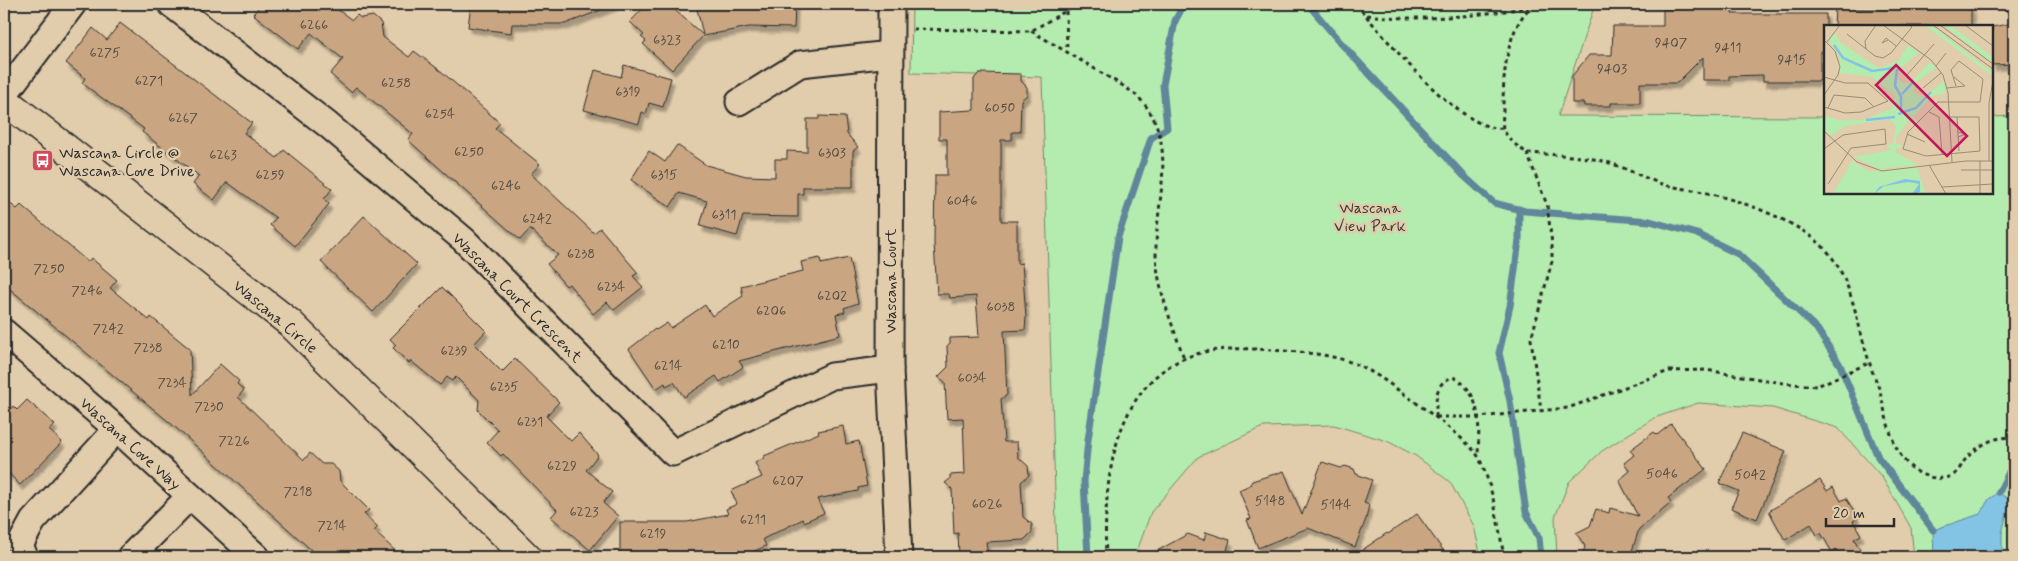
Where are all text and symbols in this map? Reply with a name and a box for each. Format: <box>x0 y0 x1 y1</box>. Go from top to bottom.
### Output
house number: 6266 <box>300 16 328 34</box>
inset map <box>1824 25 1993 194</box>
house number: 6323 <box>653 31 681 49</box>
house number: 9407 <box>1655 34 1688 52</box>
house number: 9411 <box>1714 39 1742 57</box>
house number: 6275 <box>90 44 120 62</box>
house number: 9415 <box>1777 51 1807 69</box>
house number: 9403 <box>1597 60 1627 78</box>
house number: 6271 <box>135 72 163 90</box>
house number: 6258 <box>381 74 411 92</box>
house number: 6319 <box>615 83 641 101</box>
house number: 6050 <box>985 99 1016 117</box>
house number: 6254 <box>425 105 455 123</box>
house number: 6267 <box>168 109 198 127</box>
place label: Wascana Circle @ Wascana Cove Drive <box>59 143 195 182</box>
house number: 6250 <box>454 143 484 161</box>
house number: 6303 <box>818 144 846 162</box>
house number: 6263 <box>209 146 237 164</box>
bus stop icon: Wascana Circle @ Wascana Cove Drive <box>31 149 55 173</box>
house number: 6259 <box>255 166 285 184</box>
house number: 6315 <box>651 166 677 184</box>
house number: 6246 <box>491 177 521 195</box>
house number: 6046 <box>947 192 977 210</box>
park label: Wascana View Park <box>1334 198 1406 237</box>
house number: 6311 <box>712 206 736 224</box>
house number: 6242 <box>522 210 552 228</box>
street label: Wascana Court Crescent <box>447 228 587 368</box>
street label: Wascana Court <box>881 228 902 334</box>
house number: 6238 <box>567 245 595 263</box>
house number: 7250 <box>33 260 65 278</box>
street label: Wascana Circle <box>228 276 322 359</box>
house number: 6234 <box>597 278 625 296</box>
house number: 7246 <box>71 282 103 300</box>
house number: 6202 <box>817 287 847 305</box>
house number: 6038 <box>987 298 1015 316</box>
house number: 6206 <box>756 302 786 320</box>
house number: 7242 <box>93 320 124 338</box>
house number: 6210 <box>712 336 740 354</box>
house number: 7238 <box>133 339 163 357</box>
house number: 6239 <box>440 342 468 360</box>
house number: 6214 <box>654 357 682 375</box>
house number: 6034 <box>957 369 987 387</box>
house number: 7234 <box>157 374 187 392</box>
house number: 6235 <box>490 378 518 396</box>
street label: Wascana Cove Way <box>75 393 185 495</box>
house number: 7230 <box>194 398 224 416</box>
house number: 6231 <box>517 413 543 431</box>
house number: 7226 <box>218 432 250 450</box>
house number: 6229 <box>547 457 577 475</box>
house number: 5046 <box>1646 465 1678 483</box>
house number: 5042 <box>1734 466 1766 484</box>
house number: 6207 <box>772 472 804 490</box>
house number: 7218 <box>283 483 313 501</box>
house number: 5148 <box>1255 492 1285 510</box>
house number: 6026 <box>972 495 1002 513</box>
house number: 5144 <box>1321 496 1351 514</box>
scale bar <box>1826 496 1893 528</box>
house number: 6223 <box>569 503 599 521</box>
text: 20 m <box>1833 504 1865 524</box>
house number: 6211 <box>740 511 766 529</box>
house number: 7214 <box>317 517 347 535</box>
house number: 6219 <box>640 525 667 543</box>

